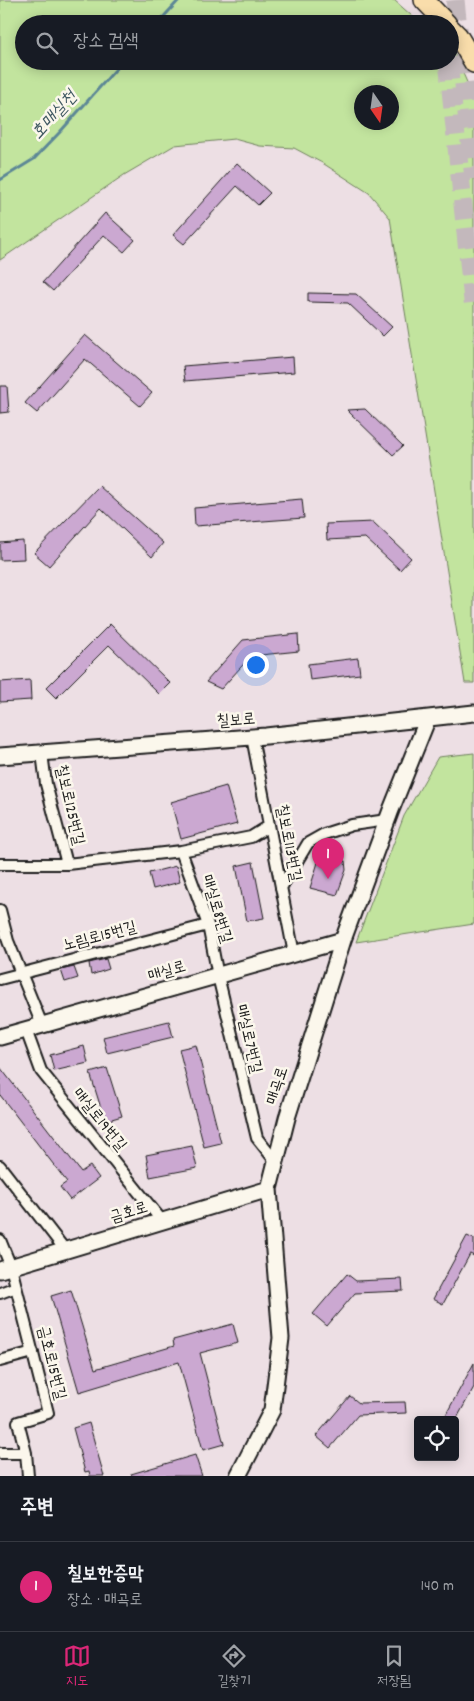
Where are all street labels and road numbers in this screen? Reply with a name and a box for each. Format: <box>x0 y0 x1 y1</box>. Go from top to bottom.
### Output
street label: 칠보로 <box>216 708 256 734</box>
street label: 칠보로125번길 <box>49 762 89 848</box>
street label: 칠보로113번길 <box>269 802 307 884</box>
street label: 매실로8번길 <box>195 872 237 946</box>
street label: 노림로15번길 <box>61 916 139 958</box>
street label: 매실로 <box>145 956 189 988</box>
street label: 매실로7번길 <box>229 1002 267 1076</box>
street label: 매곡로 <box>261 1064 295 1108</box>
street label: 매실로19번길 <box>66 1084 132 1157</box>
street label: 금호로 <box>107 1196 151 1230</box>
street label: 금호로15번길 <box>31 1324 71 1402</box>

